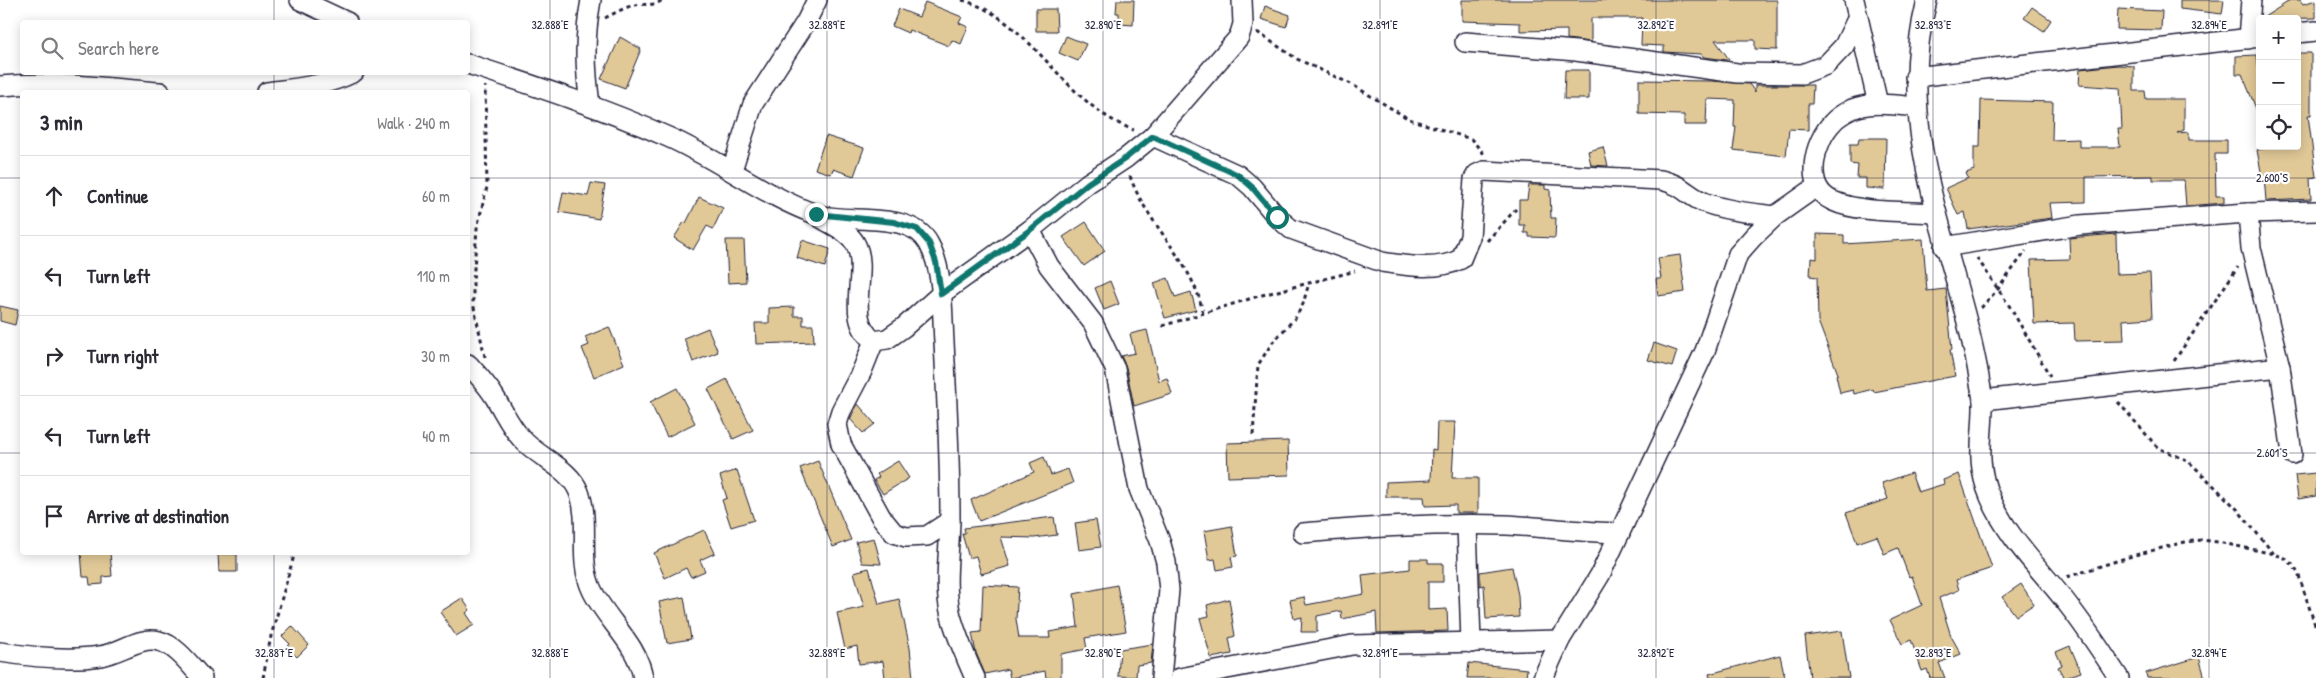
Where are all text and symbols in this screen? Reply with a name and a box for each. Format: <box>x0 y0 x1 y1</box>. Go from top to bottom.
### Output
map controls <box>2256 15 2301 150</box>
button: + <box>2256 15 2301 60</box>
text: 32.888°E <box>531 16 569 33</box>
text: 32.889°E <box>809 16 846 33</box>
text: 32.890°E <box>1085 16 1122 33</box>
text: 32.891°E <box>1362 16 1398 33</box>
text: 32.892°E <box>1638 16 1675 33</box>
text: 32.893°E <box>1915 16 1952 33</box>
text: 32.894°E <box>2191 16 2228 33</box>
search box <box>20 20 470 75</box>
icon: search <box>38 34 66 62</box>
text: Search here <box>78 35 159 61</box>
button: − <box>2256 60 2301 105</box>
button: locate <box>2256 105 2301 150</box>
text: 3 min <box>40 108 83 137</box>
text: Walk · 240 m <box>377 112 450 134</box>
text: 2.600°S <box>2256 169 2288 186</box>
icon: ahead <box>40 182 68 210</box>
text: Continue <box>87 183 148 209</box>
text: 60 m <box>422 185 450 207</box>
route end <box>805 203 828 226</box>
route start <box>1266 206 1289 229</box>
icon: left <box>40 262 68 290</box>
text: Turn left <box>87 263 150 289</box>
text: 110 m <box>417 265 450 287</box>
icon: right <box>40 342 68 370</box>
text: Turn right <box>87 343 158 369</box>
text: 30 m <box>421 345 450 367</box>
icon: left <box>40 422 68 450</box>
text: Turn left <box>87 423 150 449</box>
text: 40 m <box>422 425 450 447</box>
text: 2.601°S <box>2257 444 2288 461</box>
icon: arrive <box>40 502 68 530</box>
text: Arrive at destination <box>87 503 229 529</box>
text: 32.887°E <box>255 644 294 661</box>
text: 32.888°E <box>531 644 569 661</box>
text: 32.889°E <box>809 644 846 661</box>
text: 32.890°E <box>1085 644 1122 661</box>
text: 32.891°E <box>1362 644 1398 661</box>
text: 32.892°E <box>1638 644 1675 661</box>
text: 32.893°E <box>1915 644 1952 661</box>
text: 32.894°E <box>2191 644 2228 661</box>

